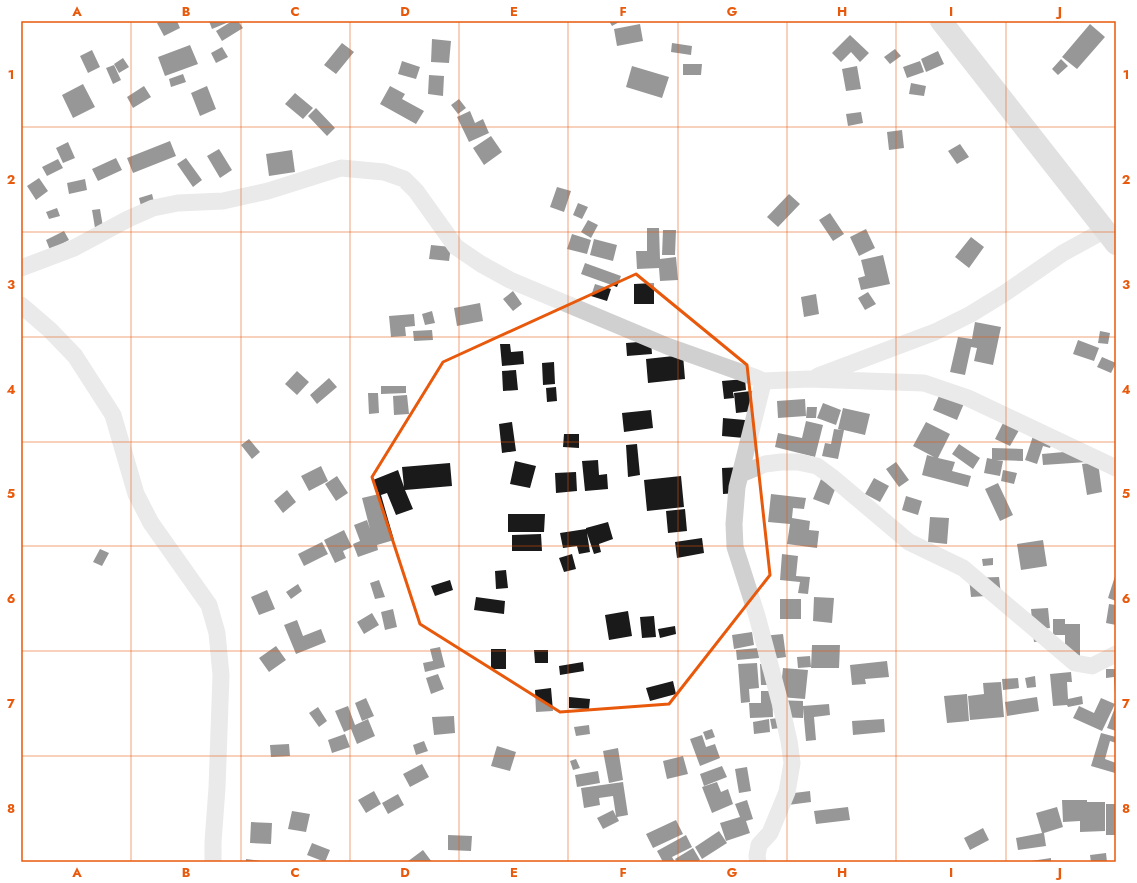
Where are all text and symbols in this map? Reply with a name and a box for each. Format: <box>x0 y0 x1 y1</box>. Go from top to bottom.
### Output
text: A <box>71 2 82 21</box>
text: B <box>182 2 191 21</box>
text: C <box>290 2 300 21</box>
text: D <box>400 2 410 21</box>
text: E <box>510 2 518 21</box>
text: F <box>619 2 627 21</box>
text: G <box>727 2 738 21</box>
text: H <box>837 2 847 21</box>
text: I <box>949 2 953 21</box>
text: J <box>1055 2 1062 21</box>
text: 1 <box>8 65 14 84</box>
text: 1 <box>1123 65 1129 84</box>
text: 2 <box>7 170 15 189</box>
text: 2 <box>1122 170 1130 189</box>
text: 3 <box>7 275 15 294</box>
text: 3 <box>1122 275 1130 294</box>
text: 4 <box>6 380 16 399</box>
text: 4 <box>1121 380 1131 399</box>
text: 5 <box>7 484 15 503</box>
text: 5 <box>1122 484 1130 503</box>
text: 6 <box>7 589 16 608</box>
text: 6 <box>1122 589 1131 608</box>
text: 7 <box>7 694 15 713</box>
text: 7 <box>1122 694 1130 713</box>
text: 8 <box>7 799 15 818</box>
text: 8 <box>1122 799 1130 818</box>
text: A <box>71 863 82 882</box>
text: B <box>182 863 191 882</box>
text: C <box>290 863 300 882</box>
text: D <box>400 863 410 882</box>
text: E <box>510 863 518 882</box>
text: F <box>619 863 627 882</box>
text: G <box>727 863 738 882</box>
text: H <box>837 863 847 882</box>
text: I <box>949 863 953 882</box>
text: J <box>1055 863 1062 882</box>

